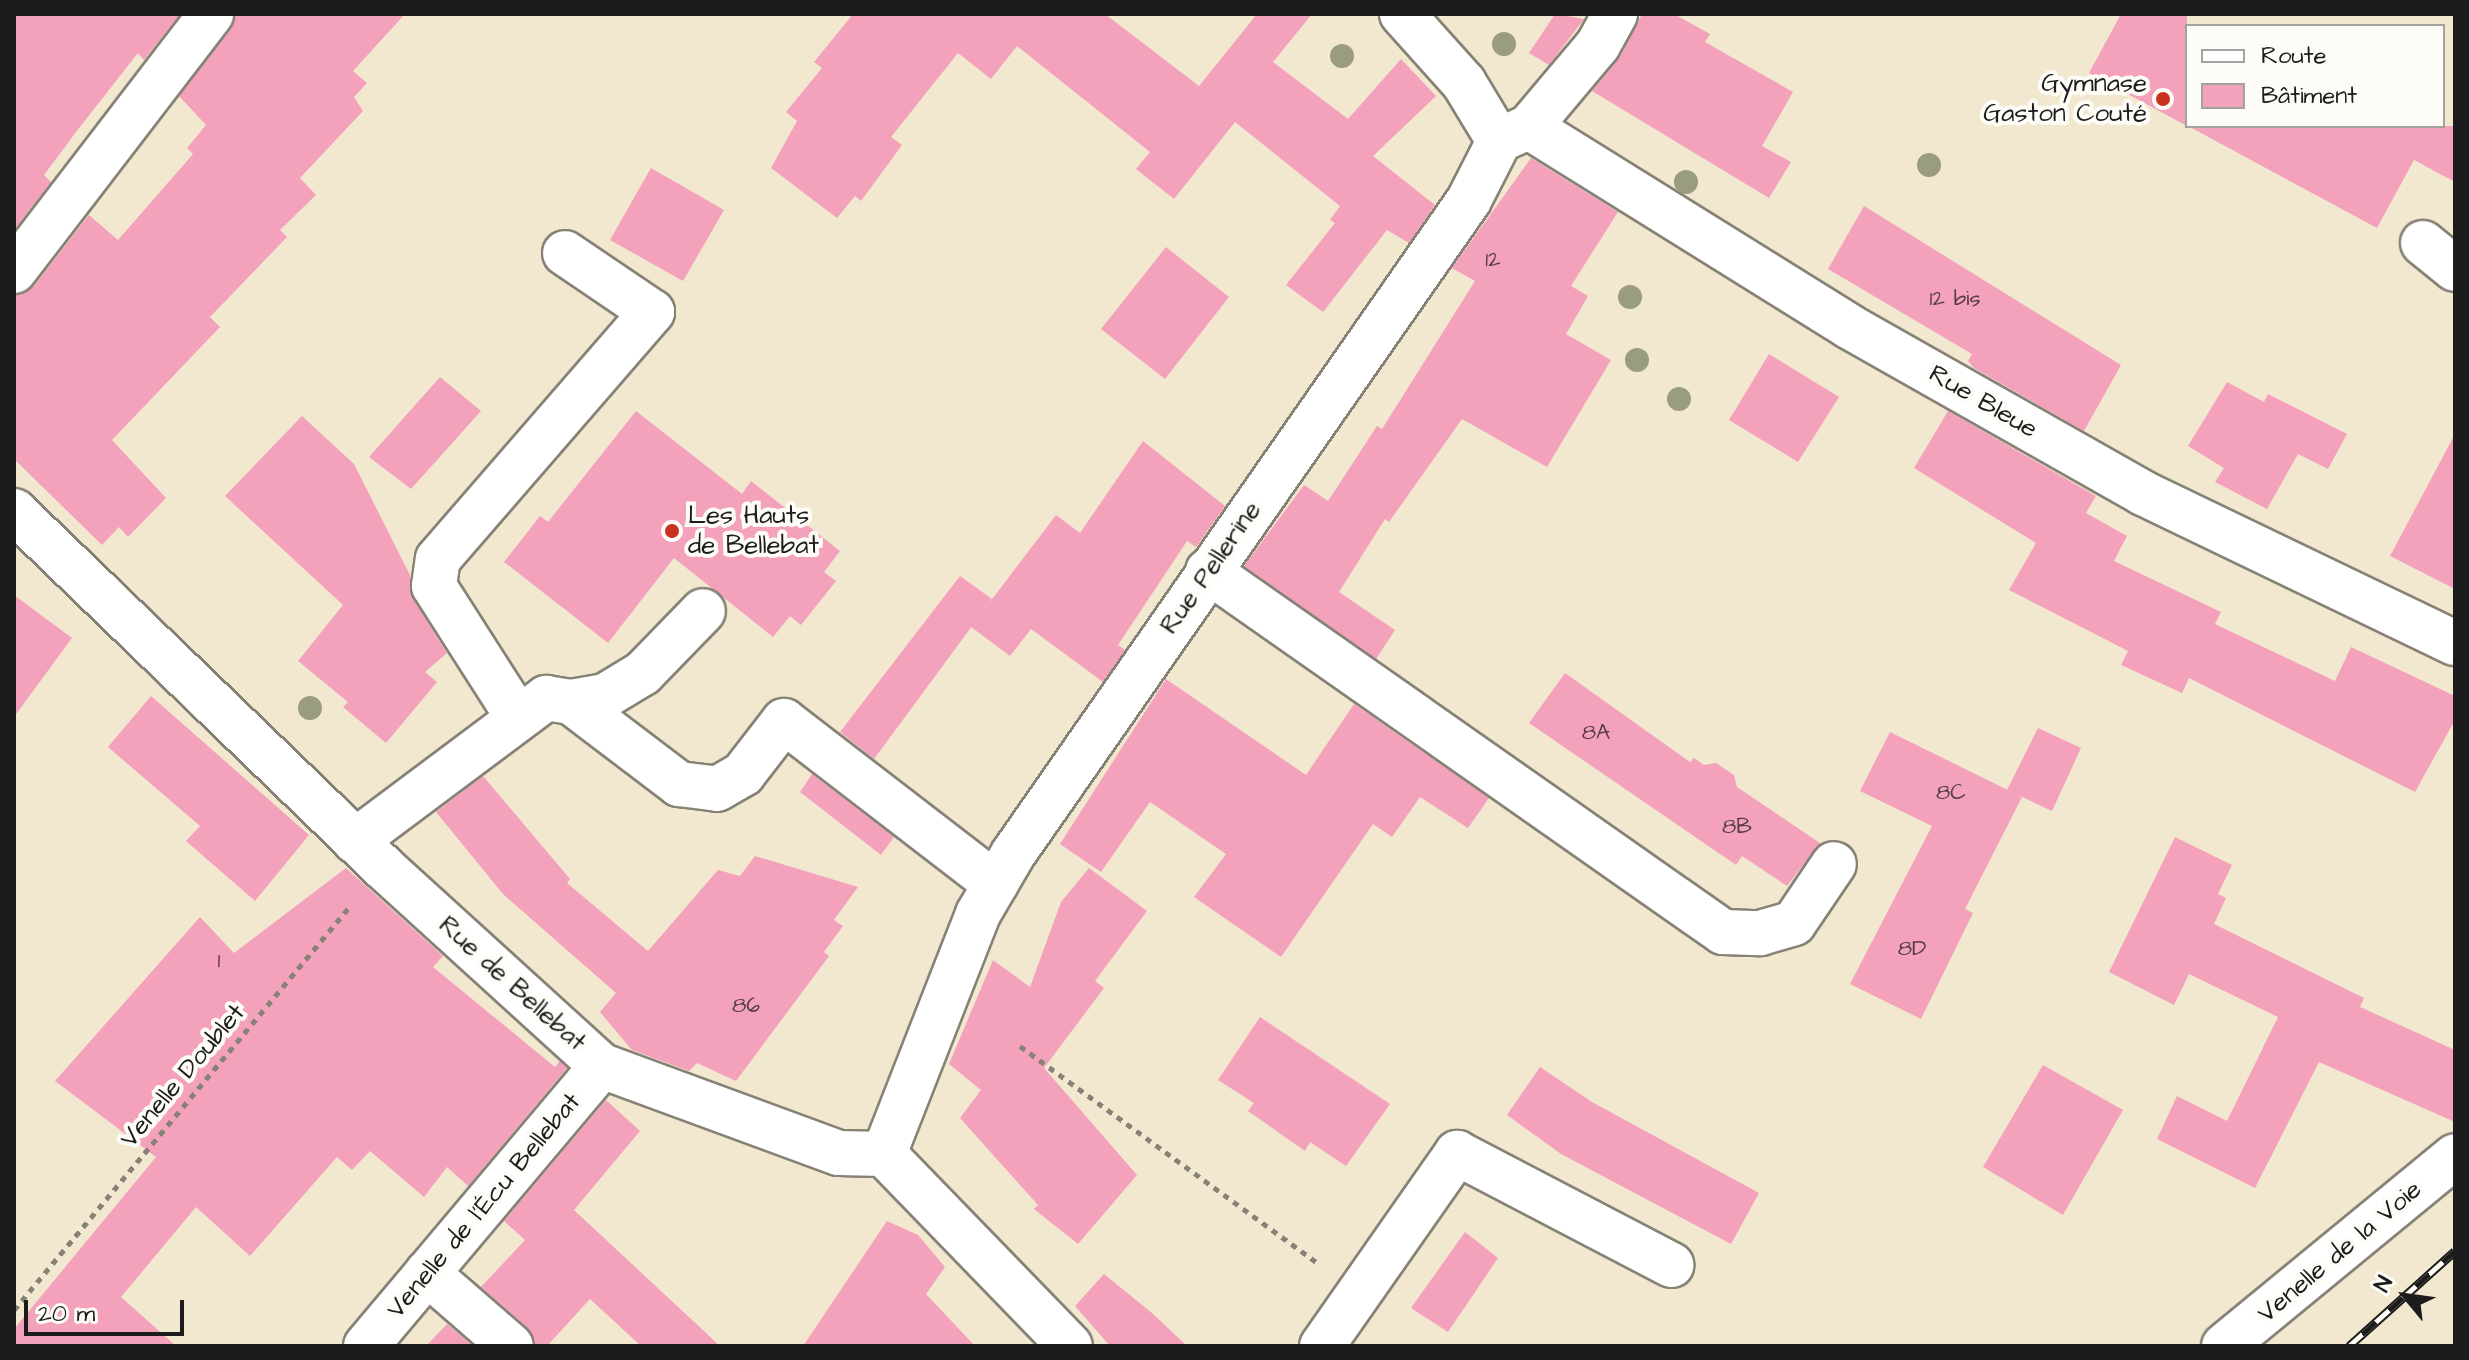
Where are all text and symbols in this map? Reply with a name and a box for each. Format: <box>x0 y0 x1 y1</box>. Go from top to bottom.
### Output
legend <box>2185 24 2445 128</box>
text: Route <box>2261 39 2326 73</box>
place label: Gymnase Gaston Couté <box>1983 68 2147 130</box>
text: Bâtiment <box>2261 79 2357 113</box>
marker: Gymnase Gaston Couté <box>2154 90 2172 108</box>
house number: 12 <box>1485 247 1501 273</box>
house number: 12 bis <box>1930 286 1980 312</box>
street label: Rue Bleue <box>1923 358 2043 446</box>
street label: Rue Pellerine <box>1154 496 1268 640</box>
place label: Les Hauts de Bellebat <box>688 500 819 562</box>
marker: Les Hauts de Bellebat <box>663 522 681 540</box>
house number: 8A <box>1582 720 1610 746</box>
house number: 8C <box>1936 780 1966 806</box>
house number: 8B <box>1722 814 1752 840</box>
street label: Rue de Bellebat <box>432 910 592 1058</box>
house number: 8D <box>1898 936 1926 962</box>
house number: 1 <box>218 948 220 974</box>
house number: 86 <box>732 993 760 1019</box>
street label: Venelle Doublet <box>114 998 252 1154</box>
street label: Venelle de l'Écu Bellebat <box>381 1087 587 1325</box>
street label: Venelle de la Voie <box>2252 1174 2428 1330</box>
north arrow <box>2365 1256 2445 1336</box>
text: N <box>2367 1271 2400 1298</box>
scale bar <box>28 1284 188 1334</box>
text: 20 m <box>38 1297 95 1331</box>

